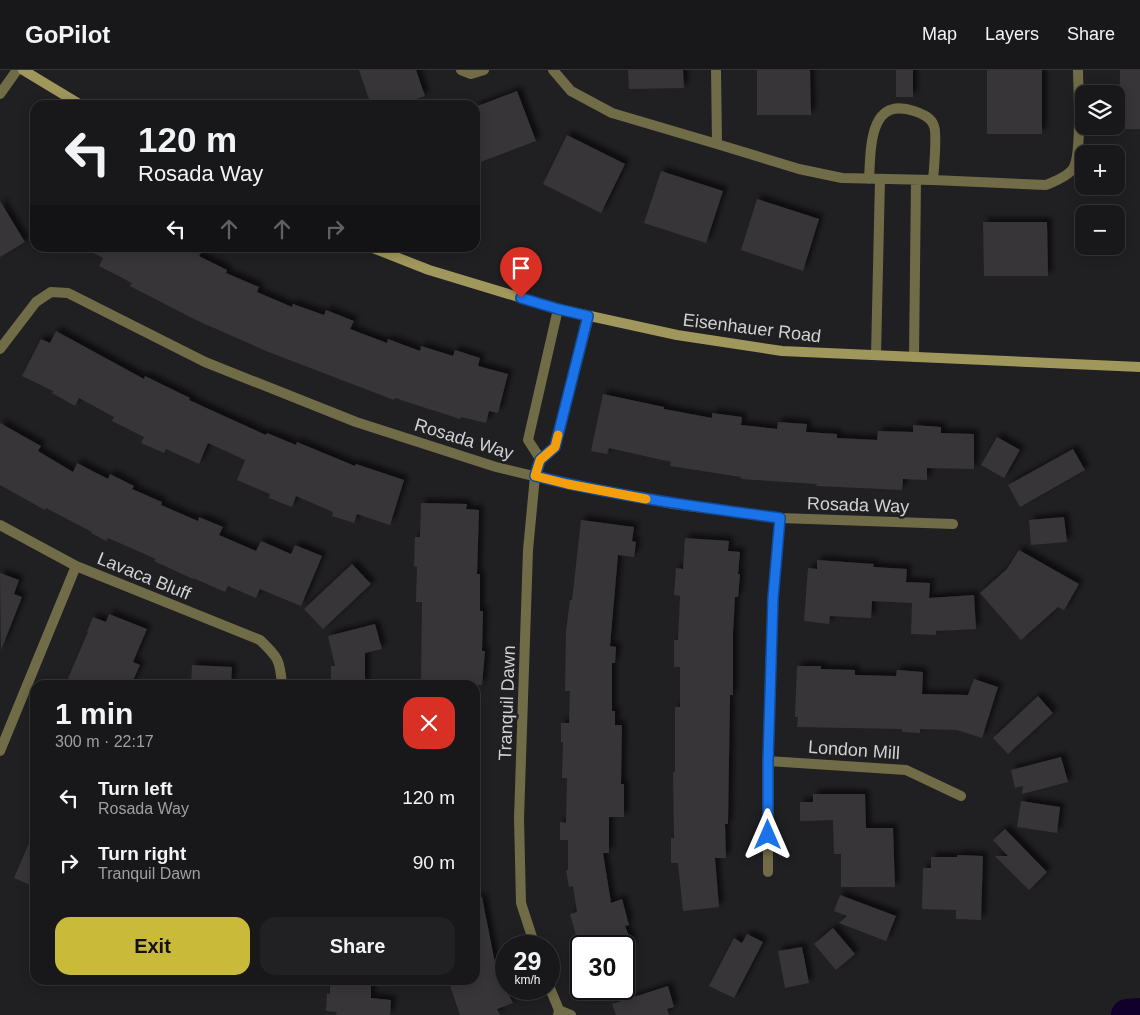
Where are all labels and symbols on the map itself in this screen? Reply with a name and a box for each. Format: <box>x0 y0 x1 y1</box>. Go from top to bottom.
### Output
pin <box>500 247 542 298</box>
street label: Eisenhauer Road <box>682 310 822 346</box>
street label: Rosada Way <box>412 414 516 464</box>
street label: Rosada Way <box>806 493 910 517</box>
street label: Lavaca Bluff <box>94 548 194 604</box>
street label: Tranquil Dawn <box>495 645 519 761</box>
street label: London Mill <box>807 737 901 763</box>
position arrow <box>741 808 793 860</box>
speed limit sign: 30 <box>570 935 635 1000</box>

